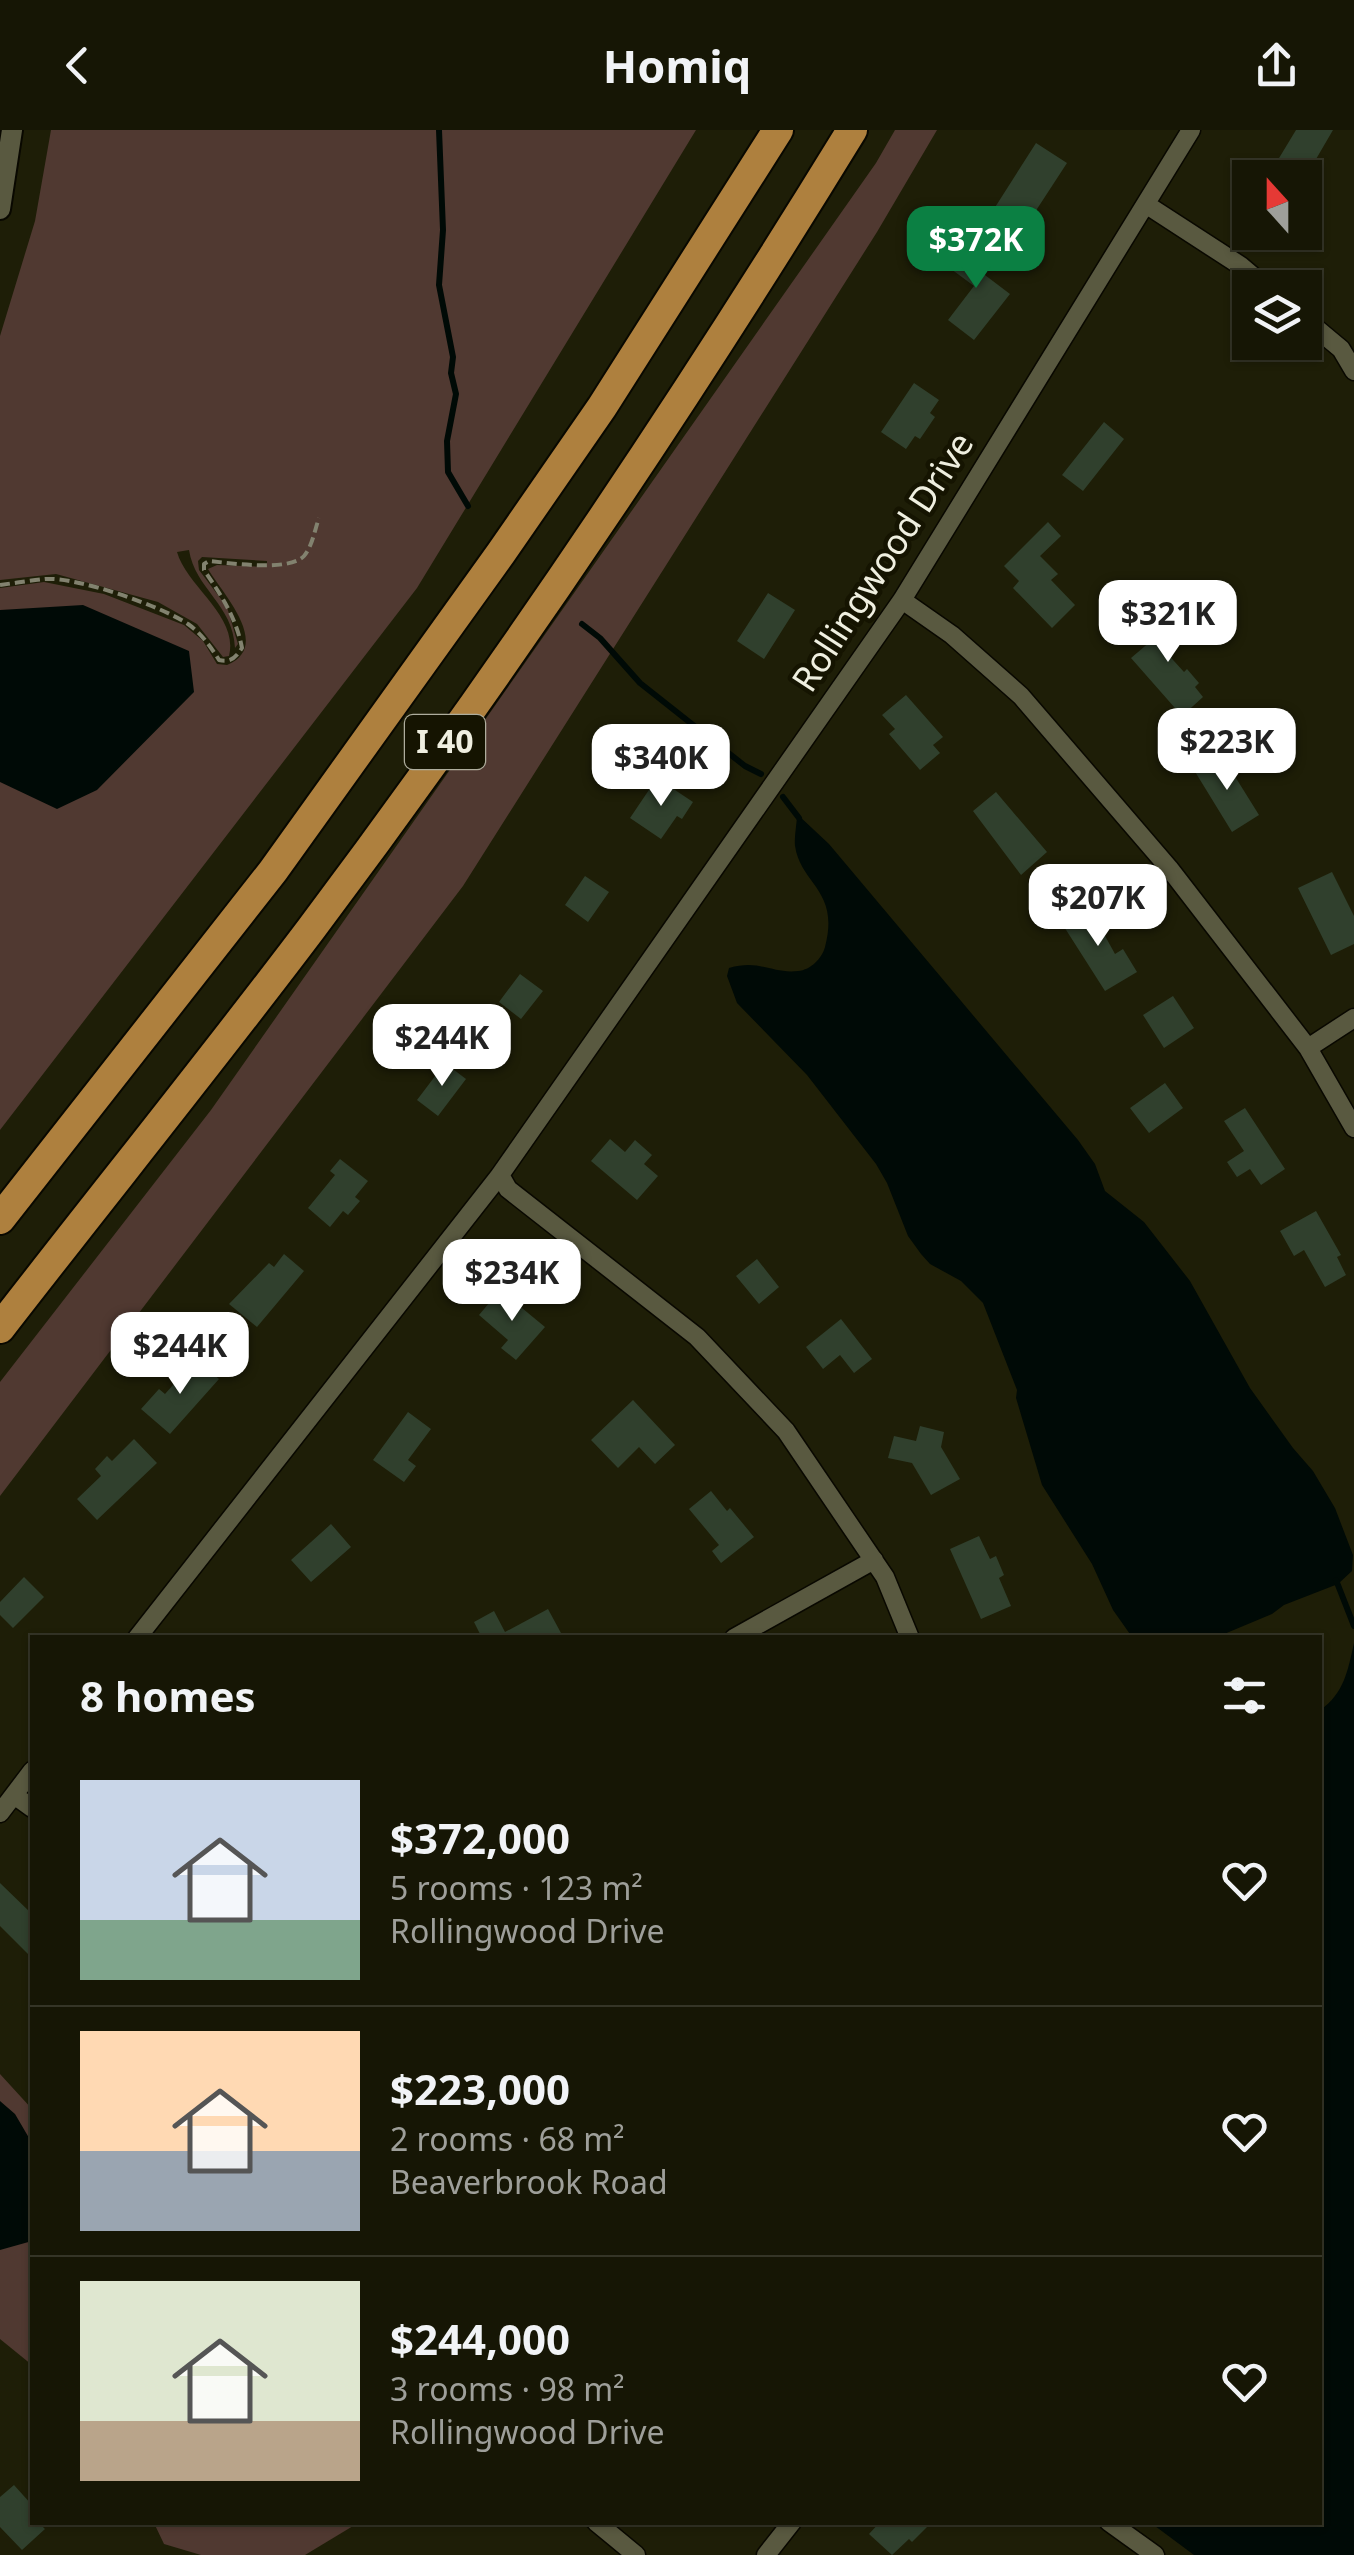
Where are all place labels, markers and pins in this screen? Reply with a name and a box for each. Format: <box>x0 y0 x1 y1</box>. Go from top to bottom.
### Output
pin: $372K <box>906 206 1046 291</box>
pin: $321K <box>1098 580 1238 665</box>
pin: $223K <box>1157 708 1297 793</box>
pin: $340K <box>591 724 731 809</box>
pin: $207K <box>1028 864 1168 949</box>
pin: $244K <box>372 1004 512 1089</box>
pin: $234K <box>442 1239 582 1324</box>
pin: $244K <box>110 1312 250 1397</box>

